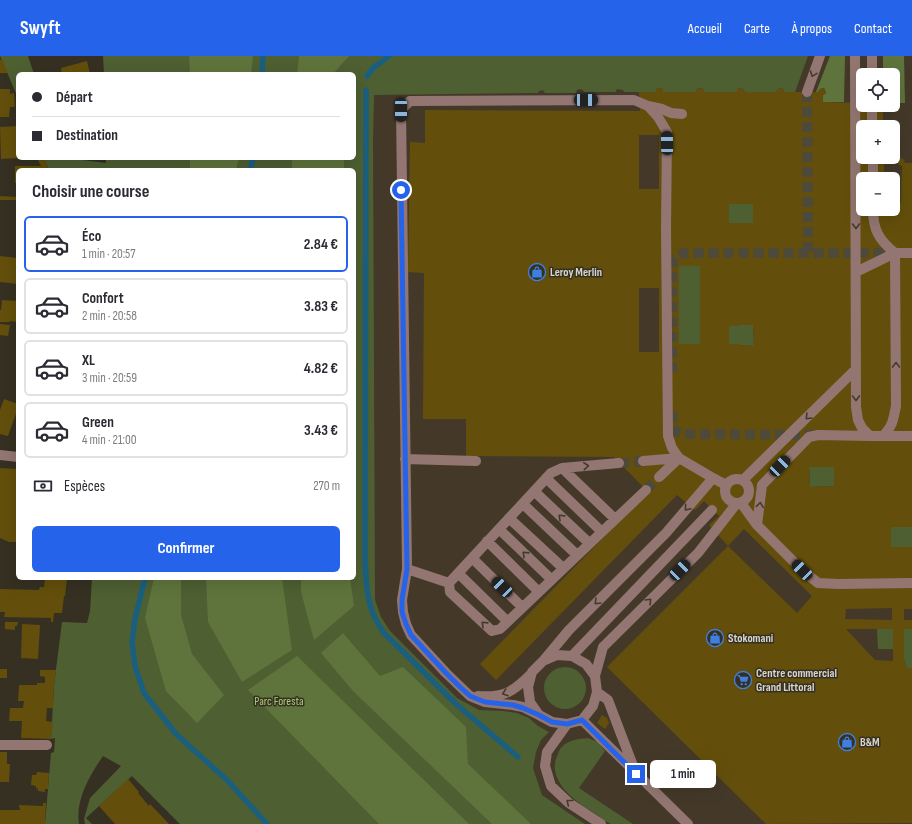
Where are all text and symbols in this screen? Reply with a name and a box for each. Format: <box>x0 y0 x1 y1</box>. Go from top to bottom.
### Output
text: Swyft <box>20 17 61 40</box>
text: Accueil <box>688 20 722 37</box>
text: Carte <box>744 20 770 37</box>
text: À propos <box>792 20 832 37</box>
text: Contact <box>854 20 892 37</box>
map controls <box>856 68 900 216</box>
button: locate <box>856 68 900 112</box>
one-way arrow <box>810 70 818 77</box>
text: Départ <box>56 88 93 107</box>
car <box>574 94 598 106</box>
car <box>395 98 407 122</box>
button: + <box>856 120 900 164</box>
text: Destination <box>56 126 118 145</box>
car <box>661 131 673 155</box>
button: − <box>856 172 900 216</box>
text: Choisir une course <box>32 181 149 202</box>
route start <box>392 181 410 199</box>
one-way arrow <box>852 223 860 229</box>
icon: car <box>34 226 70 262</box>
text: Éco <box>82 227 101 246</box>
text: 2.84 € <box>304 235 338 254</box>
text: 1 min · 20:57 <box>82 246 135 262</box>
shop icon: Leroy Merlin <box>527 262 547 282</box>
place label: Leroy Merlin <box>550 265 602 280</box>
icon: car <box>34 288 70 324</box>
text: Confort <box>82 289 124 308</box>
text: 3.83 € <box>304 297 338 316</box>
text: 2 min · 20:58 <box>82 308 137 324</box>
icon: car <box>34 350 70 386</box>
text: XL <box>82 351 95 370</box>
text: 4.82 € <box>304 359 338 378</box>
one-way arrow <box>891 362 900 368</box>
text: 3 min · 20:59 <box>82 370 137 386</box>
one-way arrow <box>852 395 860 401</box>
icon: car <box>34 412 70 448</box>
one-way arrow <box>805 412 813 420</box>
text: Green <box>82 413 114 432</box>
text: 3.43 € <box>304 421 338 440</box>
text: 4 min · 21:00 <box>82 432 137 448</box>
car <box>767 453 793 479</box>
one-way arrow <box>583 461 589 470</box>
icon: cash <box>32 475 54 497</box>
text: Espèces <box>64 477 105 496</box>
text: 270 m <box>313 478 340 494</box>
one-way arrow <box>755 502 764 508</box>
one-way arrow <box>685 503 692 510</box>
one-way arrow <box>558 514 566 522</box>
button: Confirmer <box>32 526 340 572</box>
one-way arrow <box>522 551 530 559</box>
car <box>667 557 693 583</box>
car <box>789 557 815 583</box>
car <box>489 574 515 600</box>
one-way arrow <box>594 597 602 605</box>
one-way arrow <box>644 599 652 606</box>
one-way arrow <box>481 621 489 628</box>
shop icon: Stokomani <box>705 628 725 648</box>
place label: Stokomani <box>728 631 773 646</box>
place label: Centre commercial Grand Littoral <box>756 666 837 695</box>
supermarket icon: Centre commercial Grand Littoral <box>733 670 753 690</box>
one-way arrow <box>501 688 508 696</box>
park label: Parc Foresta <box>254 694 304 709</box>
shop icon: B&M <box>837 732 857 752</box>
place label: B&M <box>860 735 880 750</box>
callout: 1 min <box>650 760 716 788</box>
route end <box>627 765 645 783</box>
text: 1 min <box>671 766 695 782</box>
one-way arrow <box>566 799 573 806</box>

